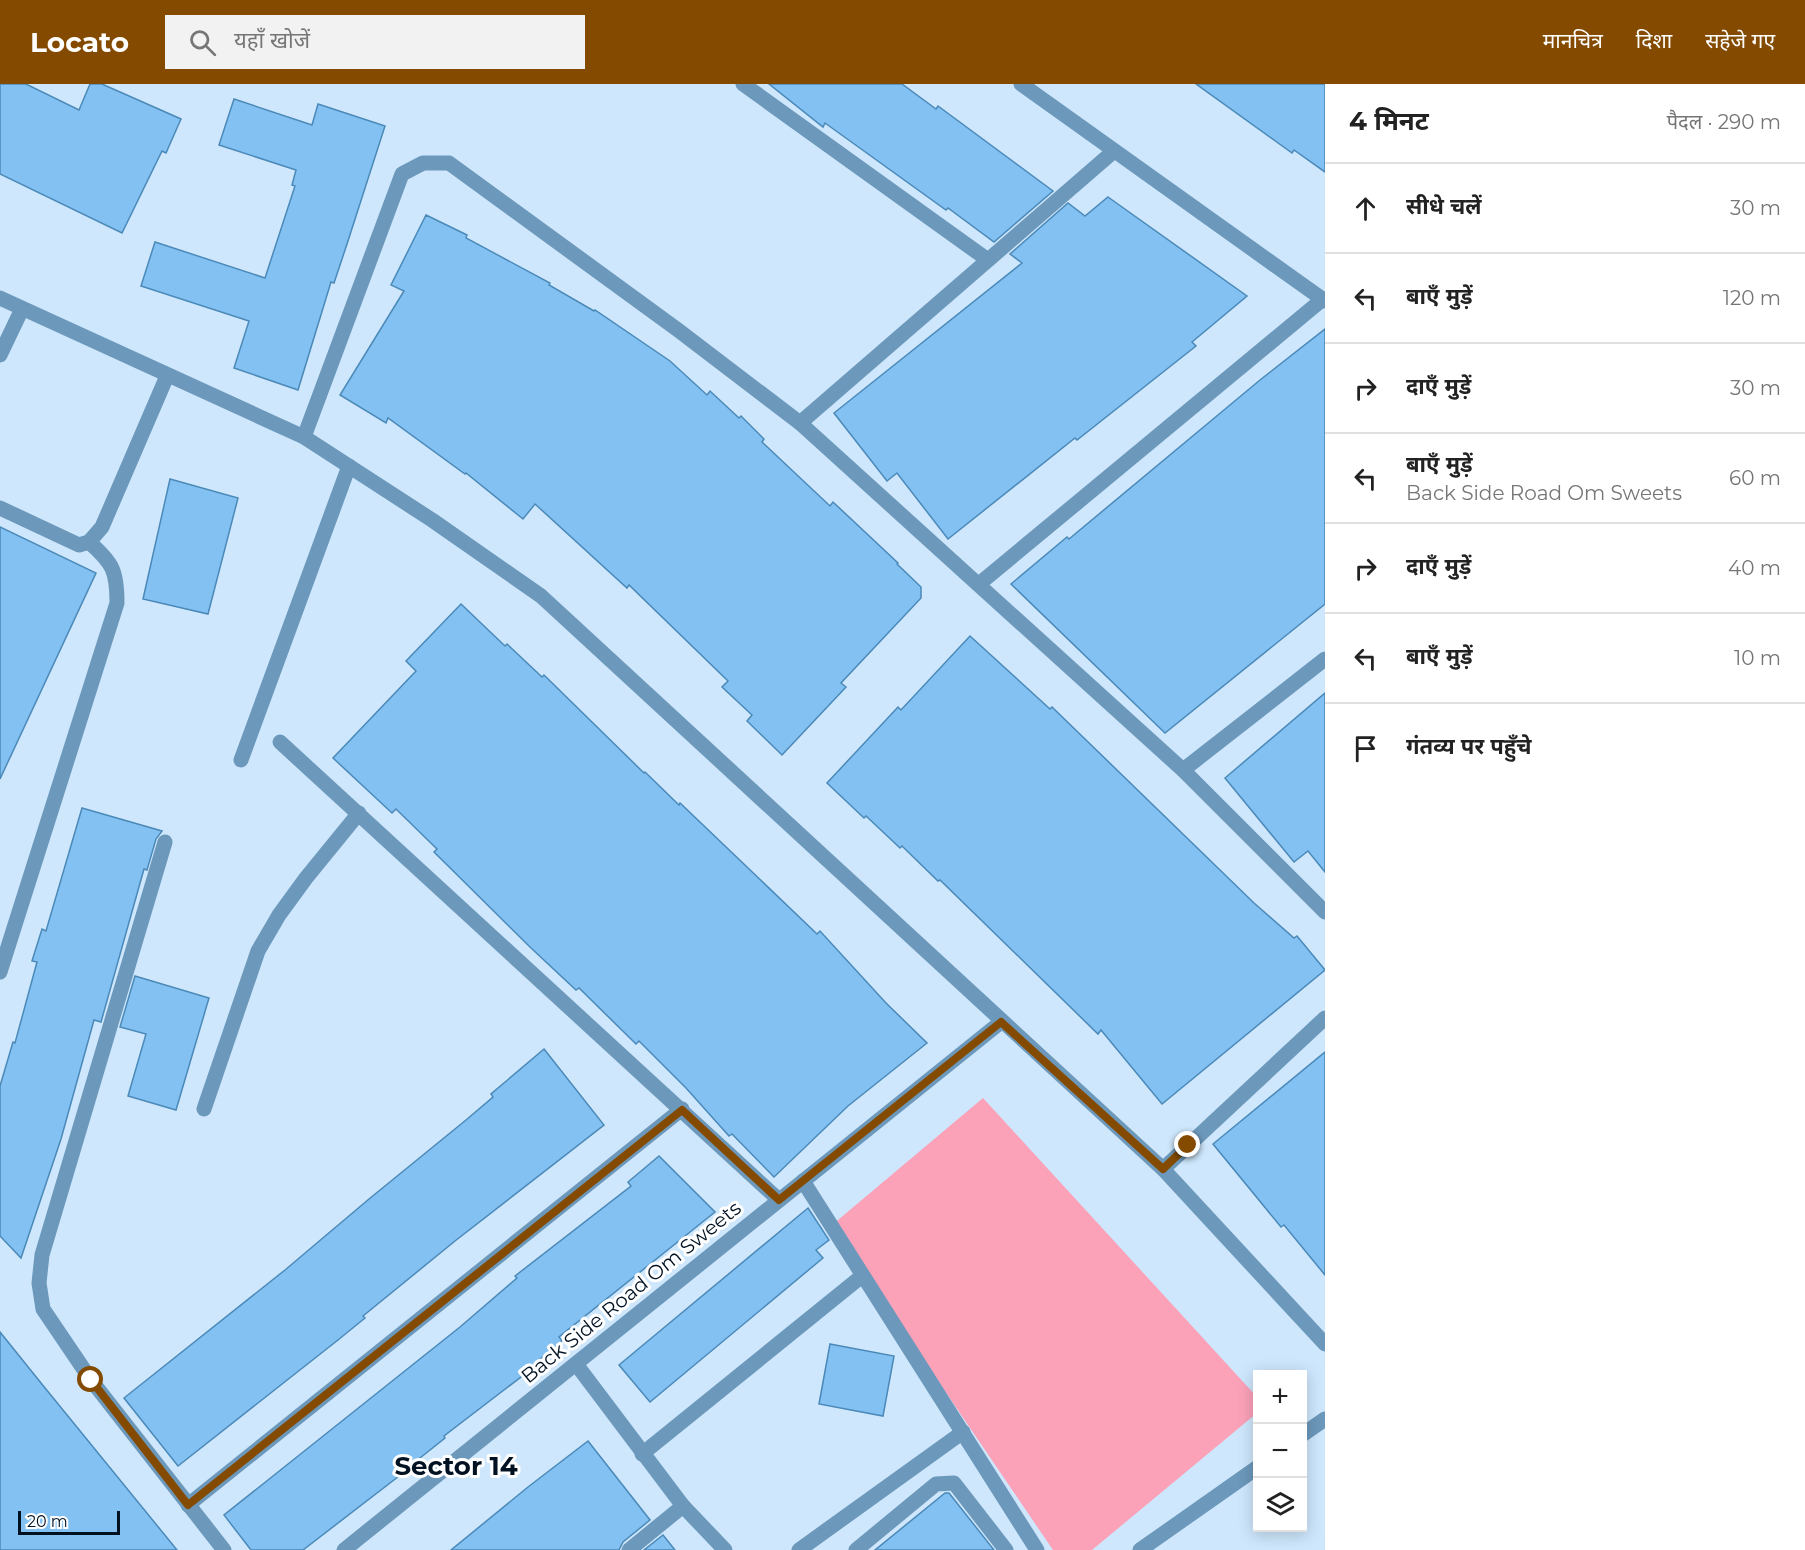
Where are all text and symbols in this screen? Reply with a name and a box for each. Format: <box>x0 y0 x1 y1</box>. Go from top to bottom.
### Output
search box <box>165 15 585 69</box>
text: Locato <box>30 25 129 59</box>
icon: search <box>186 26 219 59</box>
text: यहाँ खोजें <box>234 27 310 54</box>
text: मानचित्र <box>1543 28 1603 53</box>
text: दिशा <box>1636 28 1672 53</box>
text: सहेजे गए <box>1705 28 1775 53</box>
text: 4 मिनट <box>1349 105 1429 137</box>
text: पैदल · 290 m <box>1667 110 1781 134</box>
icon: ahead <box>1349 192 1382 225</box>
text: सीधे चलें <box>1406 193 1482 220</box>
text: 30 m <box>1730 196 1781 220</box>
icon: left <box>1349 282 1382 315</box>
text: बाएँ मुड़ें <box>1406 283 1473 310</box>
text: 120 m <box>1723 286 1781 310</box>
icon: right <box>1349 372 1382 405</box>
text: दाएँ मुड़ें <box>1406 373 1471 400</box>
text: 30 m <box>1730 376 1781 400</box>
text: बाएँ मुड़ें <box>1406 451 1473 478</box>
icon: left <box>1349 462 1382 495</box>
text: 60 m <box>1729 466 1781 490</box>
text: Back Side Road Om Sweets <box>1406 481 1682 505</box>
icon: right <box>1349 552 1382 585</box>
text: दाएँ मुड़ें <box>1406 553 1471 580</box>
text: 40 m <box>1728 556 1781 580</box>
icon: left <box>1349 642 1382 675</box>
text: बाएँ मुड़ें <box>1406 643 1473 670</box>
text: 10 m <box>1734 646 1781 670</box>
icon: arrive <box>1349 732 1382 765</box>
text: गंतव्य पर पहुँचे <box>1406 733 1532 760</box>
route end <box>1174 1131 1200 1157</box>
street label: Back Side Road Om Sweets <box>516 1196 746 1388</box>
route start <box>77 1366 103 1392</box>
map controls <box>1253 1370 1307 1532</box>
button: + <box>1253 1370 1307 1424</box>
button: − <box>1253 1424 1307 1478</box>
district label: Sector 14 <box>394 1450 518 1482</box>
button: layers <box>1253 1478 1307 1532</box>
scale bar <box>18 1508 120 1536</box>
text: 20 m <box>27 1512 68 1531</box>

